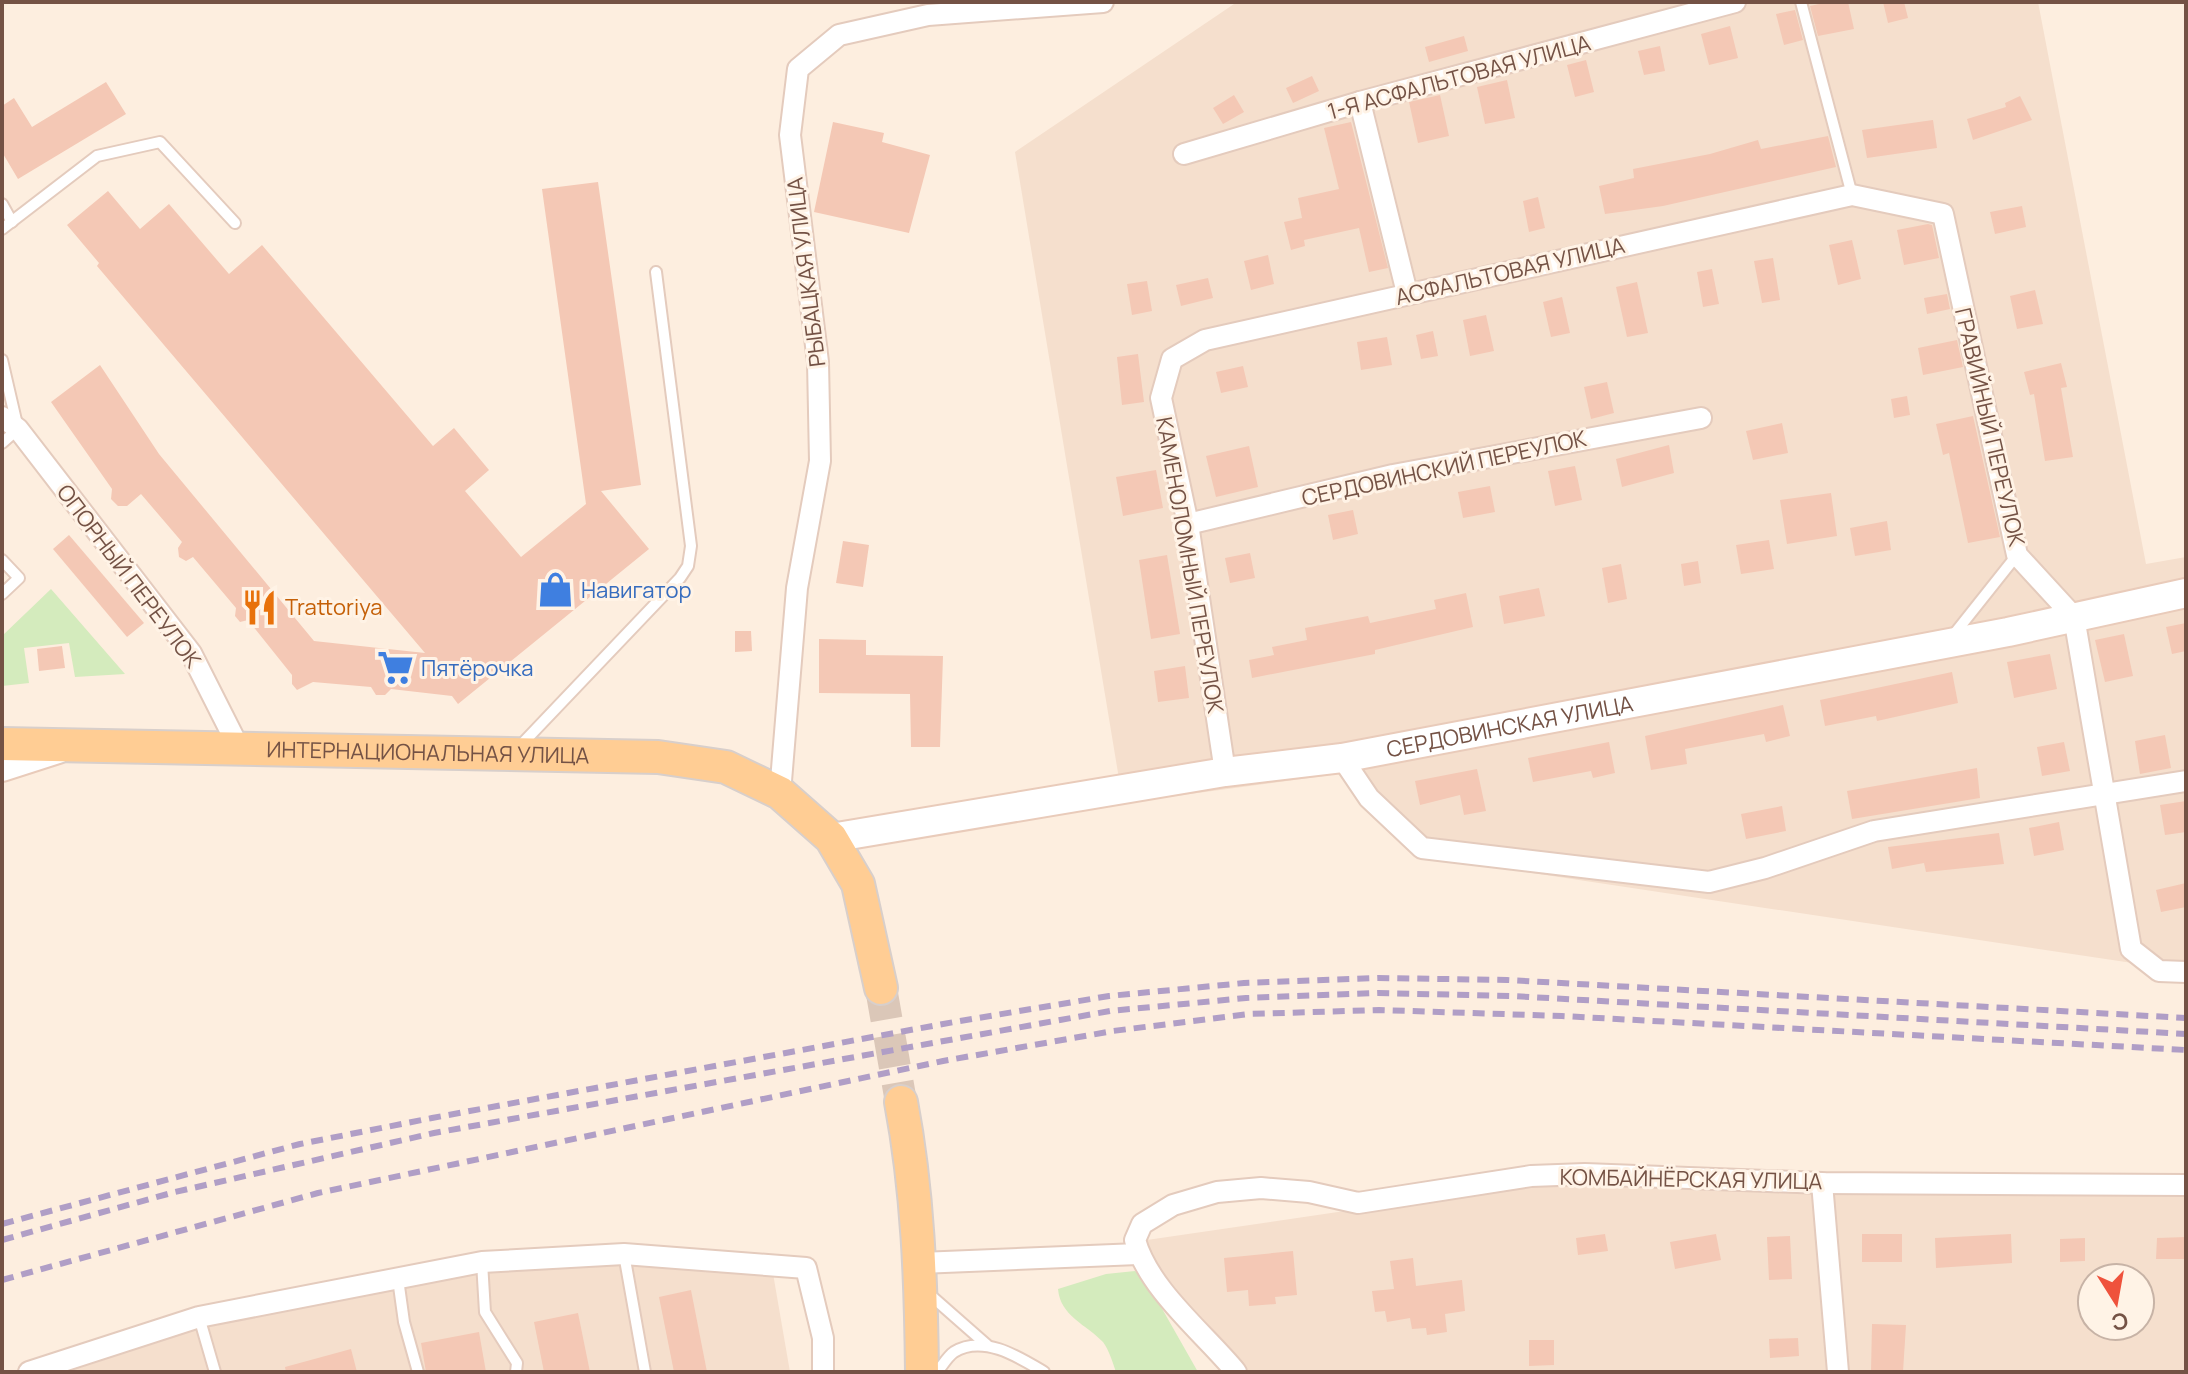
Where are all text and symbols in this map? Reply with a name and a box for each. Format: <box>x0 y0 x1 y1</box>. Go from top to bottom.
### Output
street label: 1-Я АСФАЛЬТОВАЯ УЛИЦА <box>1324 27 1594 127</box>
street label: РЫБАЦКАЯ УЛИЦА <box>779 175 833 368</box>
street label: АСФАЛЬТОВАЯ УЛИЦА <box>1392 230 1628 312</box>
street label: ГРАВИЙНЫЙ ПЕРЕУЛОК <box>1948 305 2032 550</box>
street label: КАМЕНОЛОМНЫЙ ПЕРЕУЛОК <box>1149 415 1231 716</box>
street label: СЕРДОВИНСКИЙ ПЕРЕУЛОК <box>1299 423 1590 513</box>
street label: ОПОРНЫЙ ПЕРЕУЛОК <box>50 478 208 675</box>
shop icon: Навигатор <box>536 571 574 609</box>
place label: Навигатор <box>581 575 692 605</box>
restaurant icon: Trattoriya <box>240 588 278 626</box>
place label: Trattoriya <box>285 592 383 622</box>
supermarket icon: Пятёрочка <box>376 649 414 687</box>
place label: Пятёрочка <box>421 653 534 683</box>
street label: СЕРДОВИНСКАЯ УЛИЦА <box>1384 688 1636 764</box>
street label: ИНТЕРНАЦИОНАЛЬНАЯ УЛИЦА <box>266 734 590 771</box>
street label: КОМБАЙНЁРСКАЯ УЛИЦА <box>1559 1162 1823 1196</box>
north arrow <box>2076 1262 2156 1342</box>
text: С <box>2109 1305 2131 1338</box>

